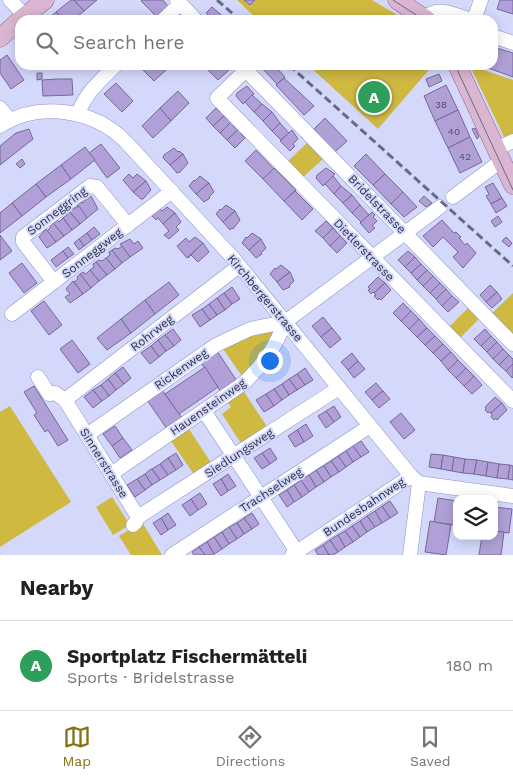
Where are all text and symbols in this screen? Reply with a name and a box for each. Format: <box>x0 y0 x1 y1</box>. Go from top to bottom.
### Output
search box <box>15 15 498 70</box>
icon: search <box>33 29 61 57</box>
text: Search here <box>73 31 184 54</box>
pin: A <box>358 78 390 116</box>
house number: 38 <box>435 99 447 110</box>
house number: 40 <box>448 126 460 137</box>
house number: 42 <box>459 151 471 162</box>
street label: Bridelstrasse <box>345 172 409 236</box>
street label: Sonneggring <box>24 184 90 238</box>
street label: Dietlerstrasse <box>331 216 397 284</box>
street label: Sonneggweg <box>59 225 125 281</box>
street label: Kirchbergerstrasse <box>224 252 306 344</box>
street label: Rohrweg <box>128 312 177 354</box>
street label: Rickenweg <box>152 345 211 392</box>
your location <box>257 348 283 374</box>
street label: Hauensteinweg <box>167 375 249 438</box>
street label: Sinnerstrasse <box>77 425 131 501</box>
street label: Siedlungsweg <box>202 425 277 480</box>
street label: Trachselweg <box>237 464 306 515</box>
street label: Bundesbahnweg <box>320 474 408 540</box>
map controls <box>453 495 498 540</box>
button: layers <box>453 495 498 540</box>
text: Nearby <box>20 575 93 600</box>
text: Sportplatz Fischermätteli <box>67 645 307 668</box>
text: A <box>31 656 41 675</box>
text: 180 m <box>446 656 493 675</box>
text: Sports · Bridelstrasse <box>67 668 235 687</box>
tab: Map <box>62 723 91 769</box>
tab: Directions <box>216 723 285 769</box>
tab: Saved <box>410 723 451 769</box>

